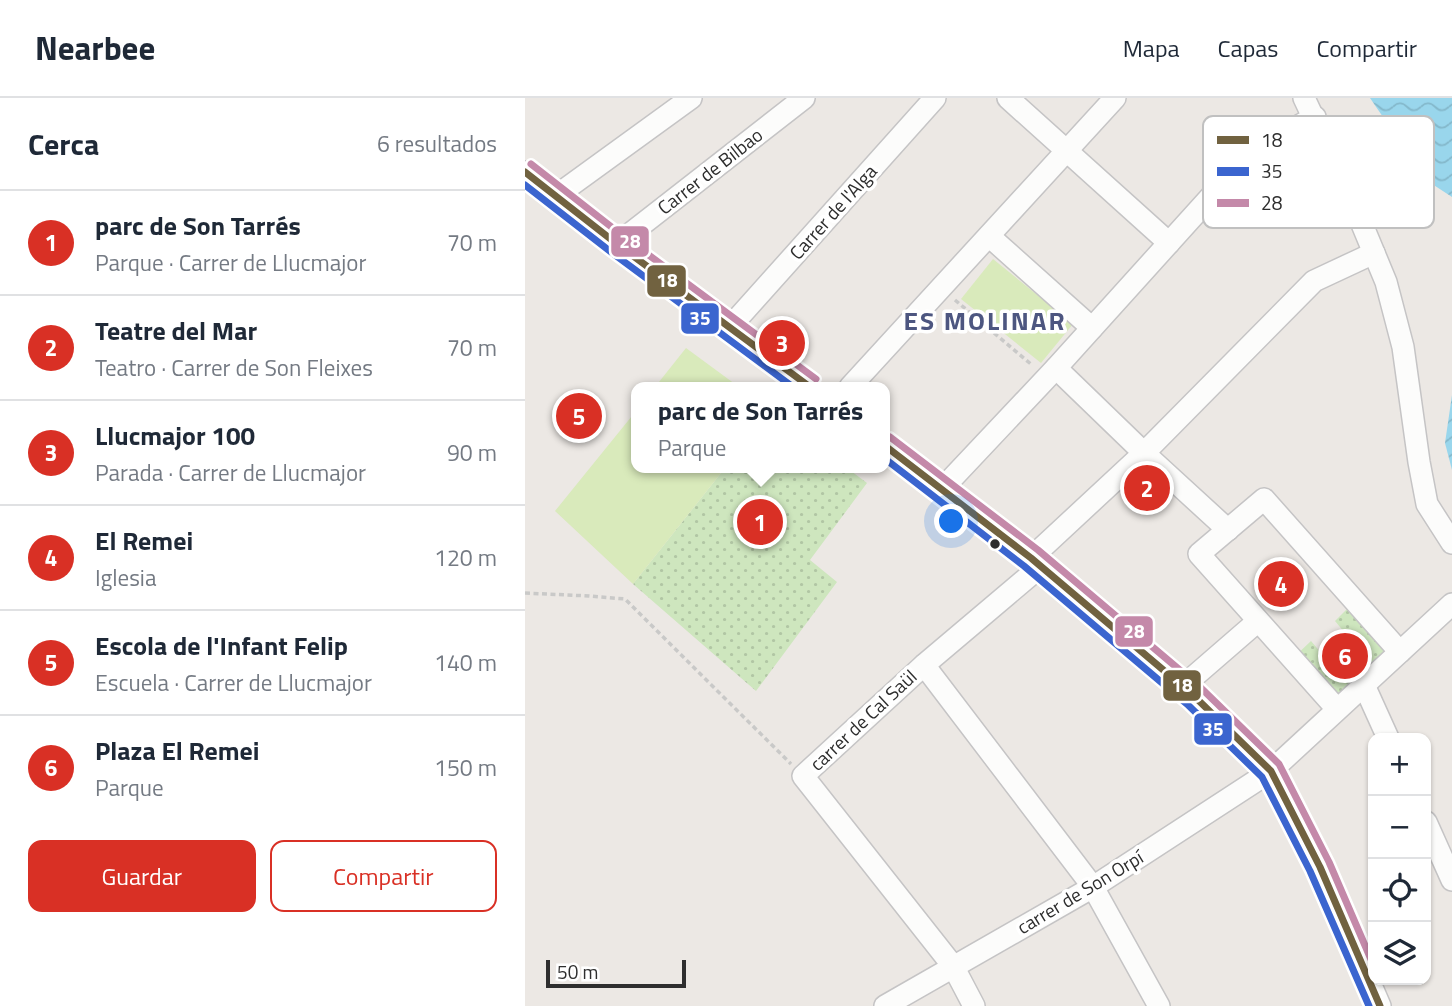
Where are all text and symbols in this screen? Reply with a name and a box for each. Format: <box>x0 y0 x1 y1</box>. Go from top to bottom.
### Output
text: Nearbee <box>35 23 155 73</box>
text: Mapa <box>1123 30 1180 66</box>
text: Capas <box>1218 30 1278 66</box>
text: Compartir <box>1316 30 1417 66</box>
legend <box>1203 116 1434 228</box>
street label: Carrer de Bilbao <box>651 120 769 221</box>
text: Cerca <box>28 121 99 167</box>
text: 18 <box>1261 125 1283 154</box>
text: 6 resultados <box>377 126 497 161</box>
text: 35 <box>1261 156 1282 185</box>
street label: Carrer de l'Alga <box>782 157 884 266</box>
text: 28 <box>1261 188 1283 217</box>
text: parc de Son Tarrés <box>95 206 301 245</box>
text: 1 <box>45 225 57 260</box>
text: 70 m <box>447 225 497 260</box>
line badge: 28 <box>610 225 650 258</box>
text: 28 <box>619 226 641 255</box>
text: Parque · Carrer de Llucmajor <box>95 245 366 280</box>
line badge: 18 <box>646 264 687 298</box>
text: 18 <box>656 265 678 294</box>
district label: ES MOLINAR <box>903 301 1067 340</box>
line badge: 35 <box>680 302 720 335</box>
text: 35 <box>689 303 711 332</box>
text: Teatre del Mar <box>95 311 257 350</box>
pin: 3 <box>759 317 805 369</box>
text: 2 <box>45 330 57 365</box>
text: 70 m <box>447 330 497 365</box>
text: Teatro · Carrer de Son Fleixes <box>95 350 373 385</box>
popup <box>631 382 890 473</box>
pin: 5 <box>556 390 602 442</box>
text: parc de Son Tarrés <box>658 391 863 430</box>
text: Llucmajor 100 <box>95 416 255 455</box>
text: Parque <box>658 430 726 465</box>
text: 3 <box>45 435 57 470</box>
text: 90 m <box>447 435 497 470</box>
text: Parada · Carrer de Llucmajor <box>95 455 366 490</box>
pin: 2 <box>1124 462 1170 514</box>
pin: 1 <box>737 496 783 548</box>
your location <box>934 504 968 538</box>
text: El Remei <box>95 521 193 560</box>
unlabelled marker <box>988 537 1002 551</box>
text: 4 <box>45 540 57 575</box>
text: 120 m <box>434 540 497 575</box>
pin: 4 <box>1258 558 1304 610</box>
text: Iglesia <box>95 560 156 595</box>
line badge: 28 <box>1114 615 1154 648</box>
text: 28 <box>1123 616 1145 645</box>
text: Escola de l'Infant Felip <box>95 626 348 665</box>
pin: 6 <box>1322 630 1368 682</box>
text: 5 <box>45 645 57 680</box>
text: 140 m <box>434 645 497 680</box>
street label: carrer de Cal Saül <box>802 662 923 777</box>
text: Escuela · Carrer de Llucmajor <box>95 665 372 700</box>
line badge: 18 <box>1162 669 1202 702</box>
text: 18 <box>1171 670 1193 699</box>
line badge: 35 <box>1193 712 1233 746</box>
text: 35 <box>1202 714 1224 743</box>
text: Plaza El Remei <box>95 731 260 770</box>
map controls <box>1368 733 1431 985</box>
button: + <box>1368 733 1431 796</box>
text: 6 <box>45 750 57 785</box>
text: 150 m <box>434 750 497 785</box>
text: Parque <box>95 770 164 805</box>
button: − <box>1368 796 1431 859</box>
button: Guardar <box>28 840 256 912</box>
button: Compartir <box>270 840 497 912</box>
street label: carrer de Son Orpí <box>1011 841 1150 941</box>
button: locate <box>1368 859 1431 922</box>
button: layers <box>1368 922 1431 985</box>
scale bar <box>546 957 686 989</box>
text: 50 m <box>557 957 598 986</box>

